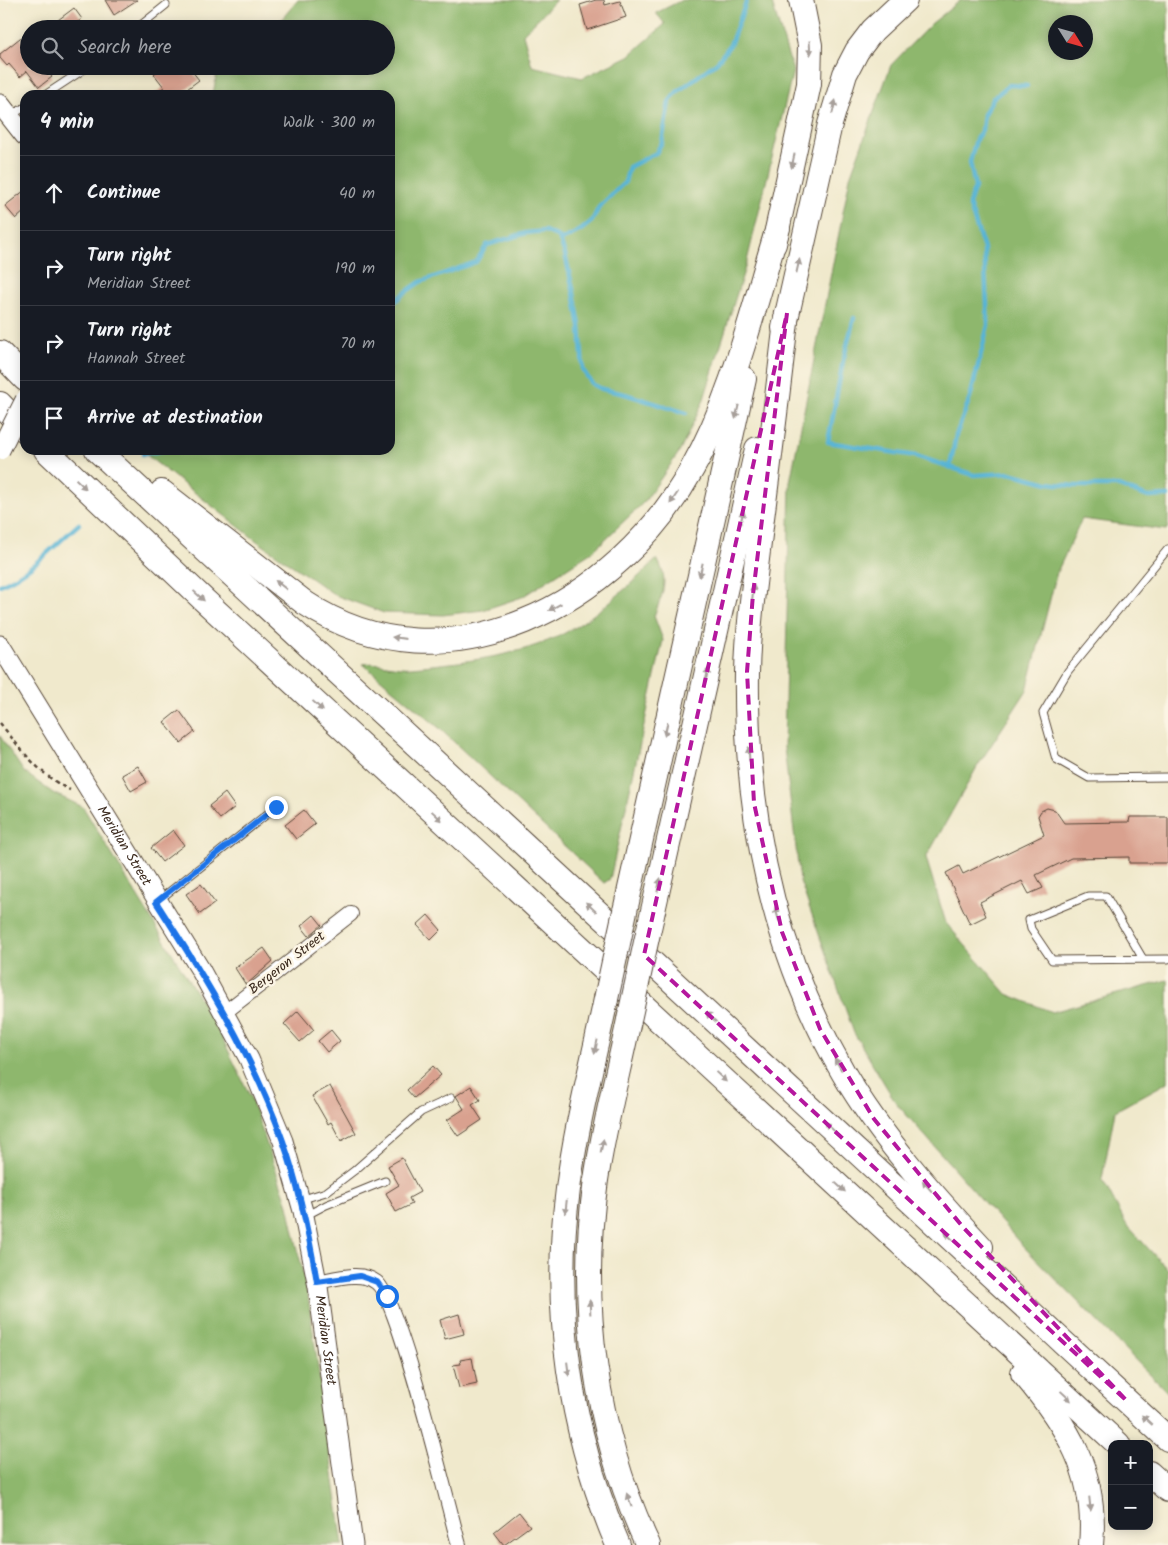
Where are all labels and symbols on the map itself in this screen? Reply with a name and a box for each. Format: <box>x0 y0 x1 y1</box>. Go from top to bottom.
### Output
north arrow <box>1048 15 1093 60</box>
one-way arrow <box>806 40 814 56</box>
one-way arrow <box>830 100 838 115</box>
one-way arrow <box>789 153 797 168</box>
one-way arrow <box>794 258 802 273</box>
one-way arrow <box>733 404 741 419</box>
one-way arrow <box>74 478 86 490</box>
one-way arrow <box>669 491 679 505</box>
one-way arrow <box>738 509 746 524</box>
one-way arrow <box>697 563 705 578</box>
one-way arrow <box>275 579 288 590</box>
one-way arrow <box>749 584 757 600</box>
one-way arrow <box>192 590 204 602</box>
one-way arrow <box>548 603 562 611</box>
one-way arrow <box>390 634 406 642</box>
one-way arrow <box>703 668 711 683</box>
one-way arrow <box>312 700 324 712</box>
one-way arrow <box>661 721 669 737</box>
one-way arrow <box>745 746 753 762</box>
route end <box>265 796 288 819</box>
street label: Meridian Street <box>91 801 158 891</box>
one-way arrow <box>431 810 443 822</box>
one-way arrow <box>655 878 663 893</box>
one-way arrow <box>586 901 598 913</box>
one-way arrow <box>772 906 780 921</box>
street label: Bergeron Street <box>244 926 331 1000</box>
one-way arrow <box>705 1011 717 1023</box>
one-way arrow <box>592 1039 600 1055</box>
one-way arrow <box>834 1057 843 1070</box>
one-way arrow <box>715 1071 727 1083</box>
one-way arrow <box>825 1121 837 1133</box>
one-way arrow <box>598 1138 606 1153</box>
one-way arrow <box>921 1179 932 1192</box>
one-way arrow <box>834 1181 846 1193</box>
one-way arrow <box>562 1199 570 1215</box>
one-way arrow <box>944 1231 956 1243</box>
route start <box>376 1285 399 1308</box>
street label: Meridian Street <box>308 1294 342 1387</box>
one-way arrow <box>586 1299 594 1315</box>
one-way arrow <box>565 1361 573 1377</box>
one-way arrow <box>1060 1390 1072 1402</box>
one-way arrow <box>1142 1414 1154 1426</box>
one-way arrow <box>625 1492 633 1507</box>
one-way arrow <box>1086 1496 1094 1512</box>

